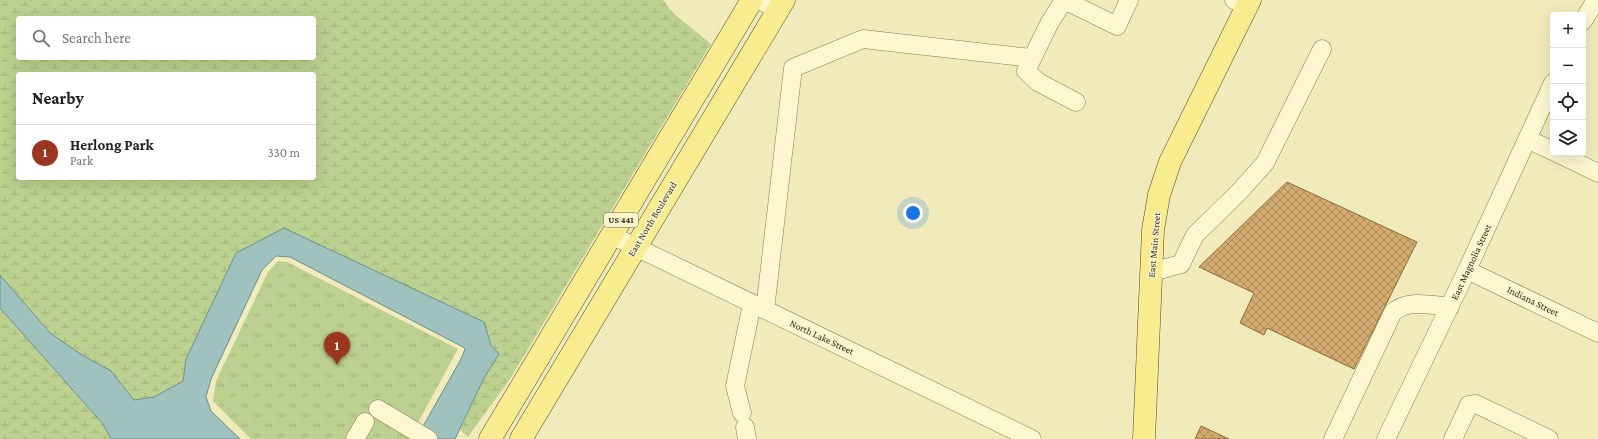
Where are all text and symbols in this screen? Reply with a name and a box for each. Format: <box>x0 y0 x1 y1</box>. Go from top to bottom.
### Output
map controls <box>1550 12 1586 156</box>
button: + <box>1550 12 1586 48</box>
search box <box>16 16 316 60</box>
icon: search <box>30 27 52 49</box>
text: Search here <box>62 30 131 46</box>
button: − <box>1550 48 1586 84</box>
button: locate <box>1550 84 1586 120</box>
text: Nearby <box>32 89 84 108</box>
button: layers <box>1550 120 1586 156</box>
text: Herlong Park <box>70 137 154 153</box>
text: 1 <box>43 145 47 160</box>
text: 330 m <box>267 145 300 160</box>
text: Park <box>70 153 93 168</box>
street label: East North Boulevard <box>625 179 679 258</box>
your location <box>903 203 923 223</box>
street label: East Main Street <box>1146 211 1162 278</box>
road number: US 441 <box>604 213 638 227</box>
street label: East Magnolia Street <box>1449 222 1494 302</box>
street label: Indiana Street <box>1505 284 1561 319</box>
street label: North Lake Street <box>788 317 856 357</box>
pin: 1 <box>324 332 350 365</box>

